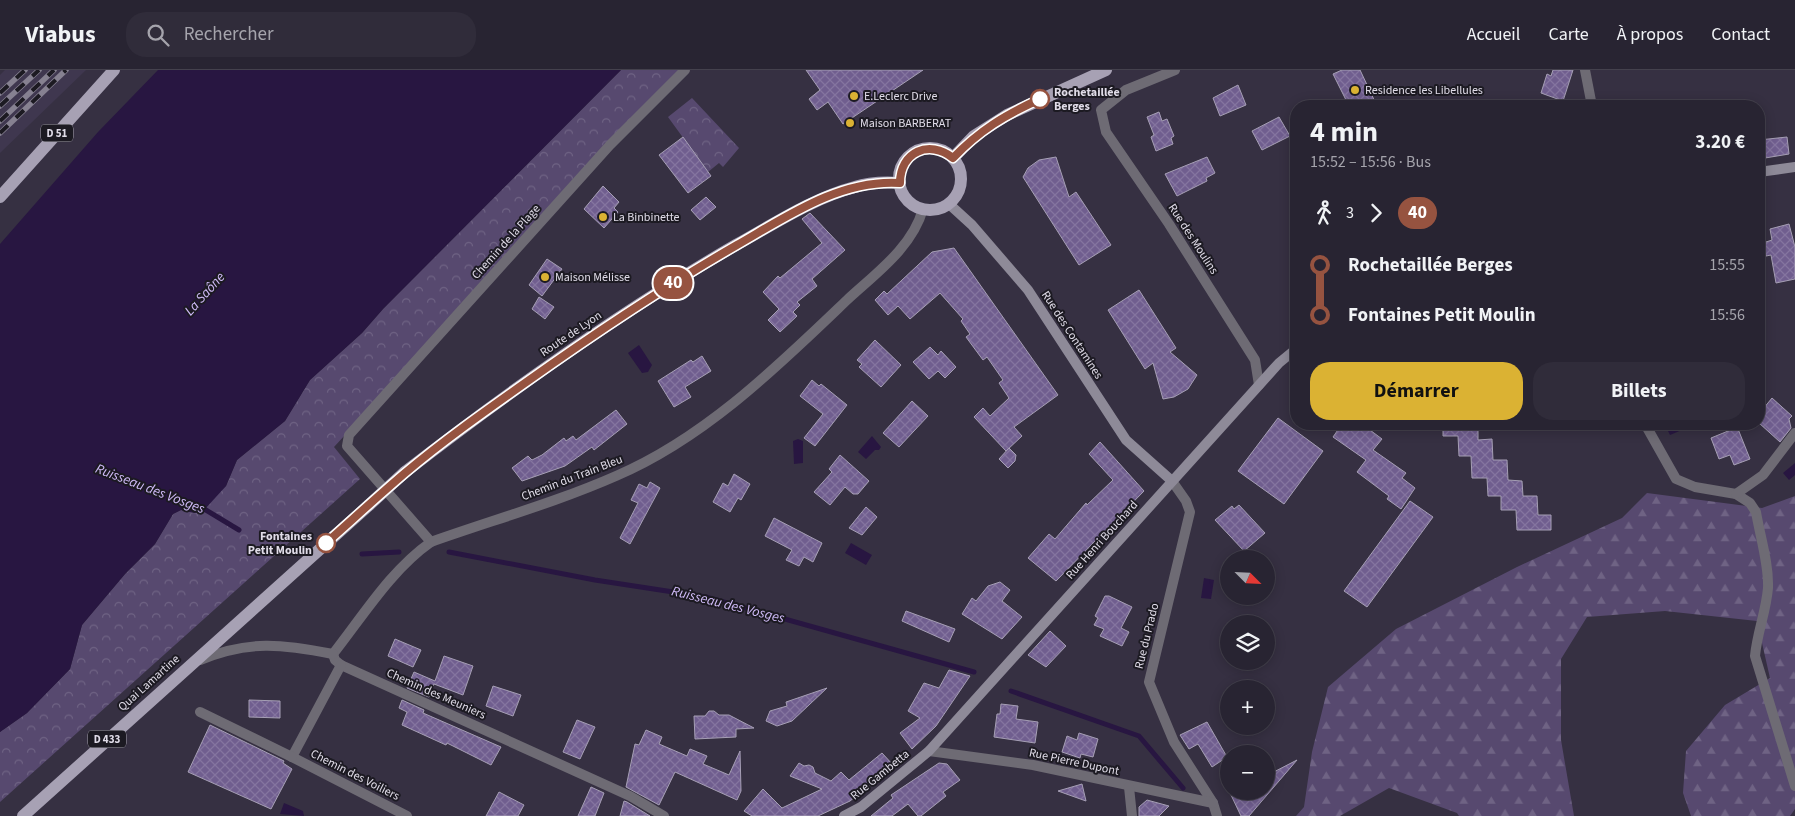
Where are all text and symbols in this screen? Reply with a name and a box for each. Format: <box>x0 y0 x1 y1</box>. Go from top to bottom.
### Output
search box <box>126 12 476 57</box>
text: Viabus <box>25 17 96 52</box>
icon: search <box>144 21 172 49</box>
text: Rechercher <box>184 21 274 48</box>
text: Accueil <box>1467 22 1520 47</box>
text: Carte <box>1548 22 1589 47</box>
text: À propos <box>1617 22 1683 47</box>
text: Contact <box>1711 22 1770 47</box>
place label: Residence les Libellules <box>1365 82 1483 99</box>
place label: Rochetaillée Berges <box>1054 84 1120 115</box>
marker: Residence les Libellules <box>1349 84 1361 96</box>
place label: E.Leclerc Drive <box>864 88 937 105</box>
marker: Rochetaillée Berges <box>1030 89 1050 109</box>
marker: E.Leclerc Drive <box>848 90 860 102</box>
text: 4 min <box>1310 112 1378 152</box>
place label: Maison BARBERAT <box>860 115 952 132</box>
marker: Maison BARBERAT <box>844 117 856 129</box>
road number: D 51 <box>41 124 73 142</box>
text: 3.20 € <box>1695 129 1745 156</box>
text: 15:52 – 15:56 · Bus <box>1310 151 1431 173</box>
icon: walk <box>1310 199 1338 227</box>
icon: forward <box>1362 199 1390 227</box>
street label: Rue des Moulins <box>1164 200 1222 278</box>
text: 40 <box>1408 200 1427 225</box>
street label: Chemin de la Plage <box>468 201 544 283</box>
text: 3 <box>1346 202 1354 224</box>
place label: La Binbinette <box>613 209 680 226</box>
marker: La Binbinette <box>597 211 609 223</box>
text: Rochetaillée Berges <box>1348 252 1513 279</box>
text: 15:55 <box>1709 254 1745 276</box>
line badge: 40 <box>650 267 696 299</box>
water label: La Saône <box>180 268 230 320</box>
place label: Maison Mélisse <box>555 269 630 286</box>
text: 40 <box>663 270 683 295</box>
marker: Maison Mélisse <box>539 271 551 283</box>
street label: Rue des Contamines <box>1037 288 1107 382</box>
text: Fontaines Petit Moulin <box>1348 302 1536 329</box>
text: 15:56 <box>1709 304 1745 326</box>
street label: Route de Lyon <box>537 307 605 361</box>
button: Démarrer <box>1310 362 1523 420</box>
button: Billets <box>1533 362 1745 420</box>
street label: Chemin du Train Bleu <box>519 451 625 505</box>
water label: Ruisseau des Vosges <box>92 459 208 519</box>
street label: Rue Henri Bouchard <box>1062 497 1142 583</box>
place label: Fontaines Petit Moulin <box>248 528 312 559</box>
marker: Fontaines Petit Moulin <box>316 533 336 553</box>
north arrow <box>1220 550 1275 605</box>
map controls <box>1220 550 1275 800</box>
water label: Ruisseau des Vosges <box>669 581 787 629</box>
street label: Rue du Prado <box>1131 601 1163 671</box>
button: layers <box>1220 615 1275 670</box>
street label: Quai Lamartine <box>115 651 184 715</box>
street label: Chemin des Meuniers <box>384 664 488 724</box>
button: + <box>1220 680 1275 735</box>
road number: D 433 <box>88 731 126 748</box>
street label: Rue Pierre Dupont <box>1027 744 1121 780</box>
street label: Chemin des Voiliers <box>308 745 402 805</box>
button: − <box>1220 745 1275 800</box>
street label: Rue Gambetta <box>847 746 913 804</box>

